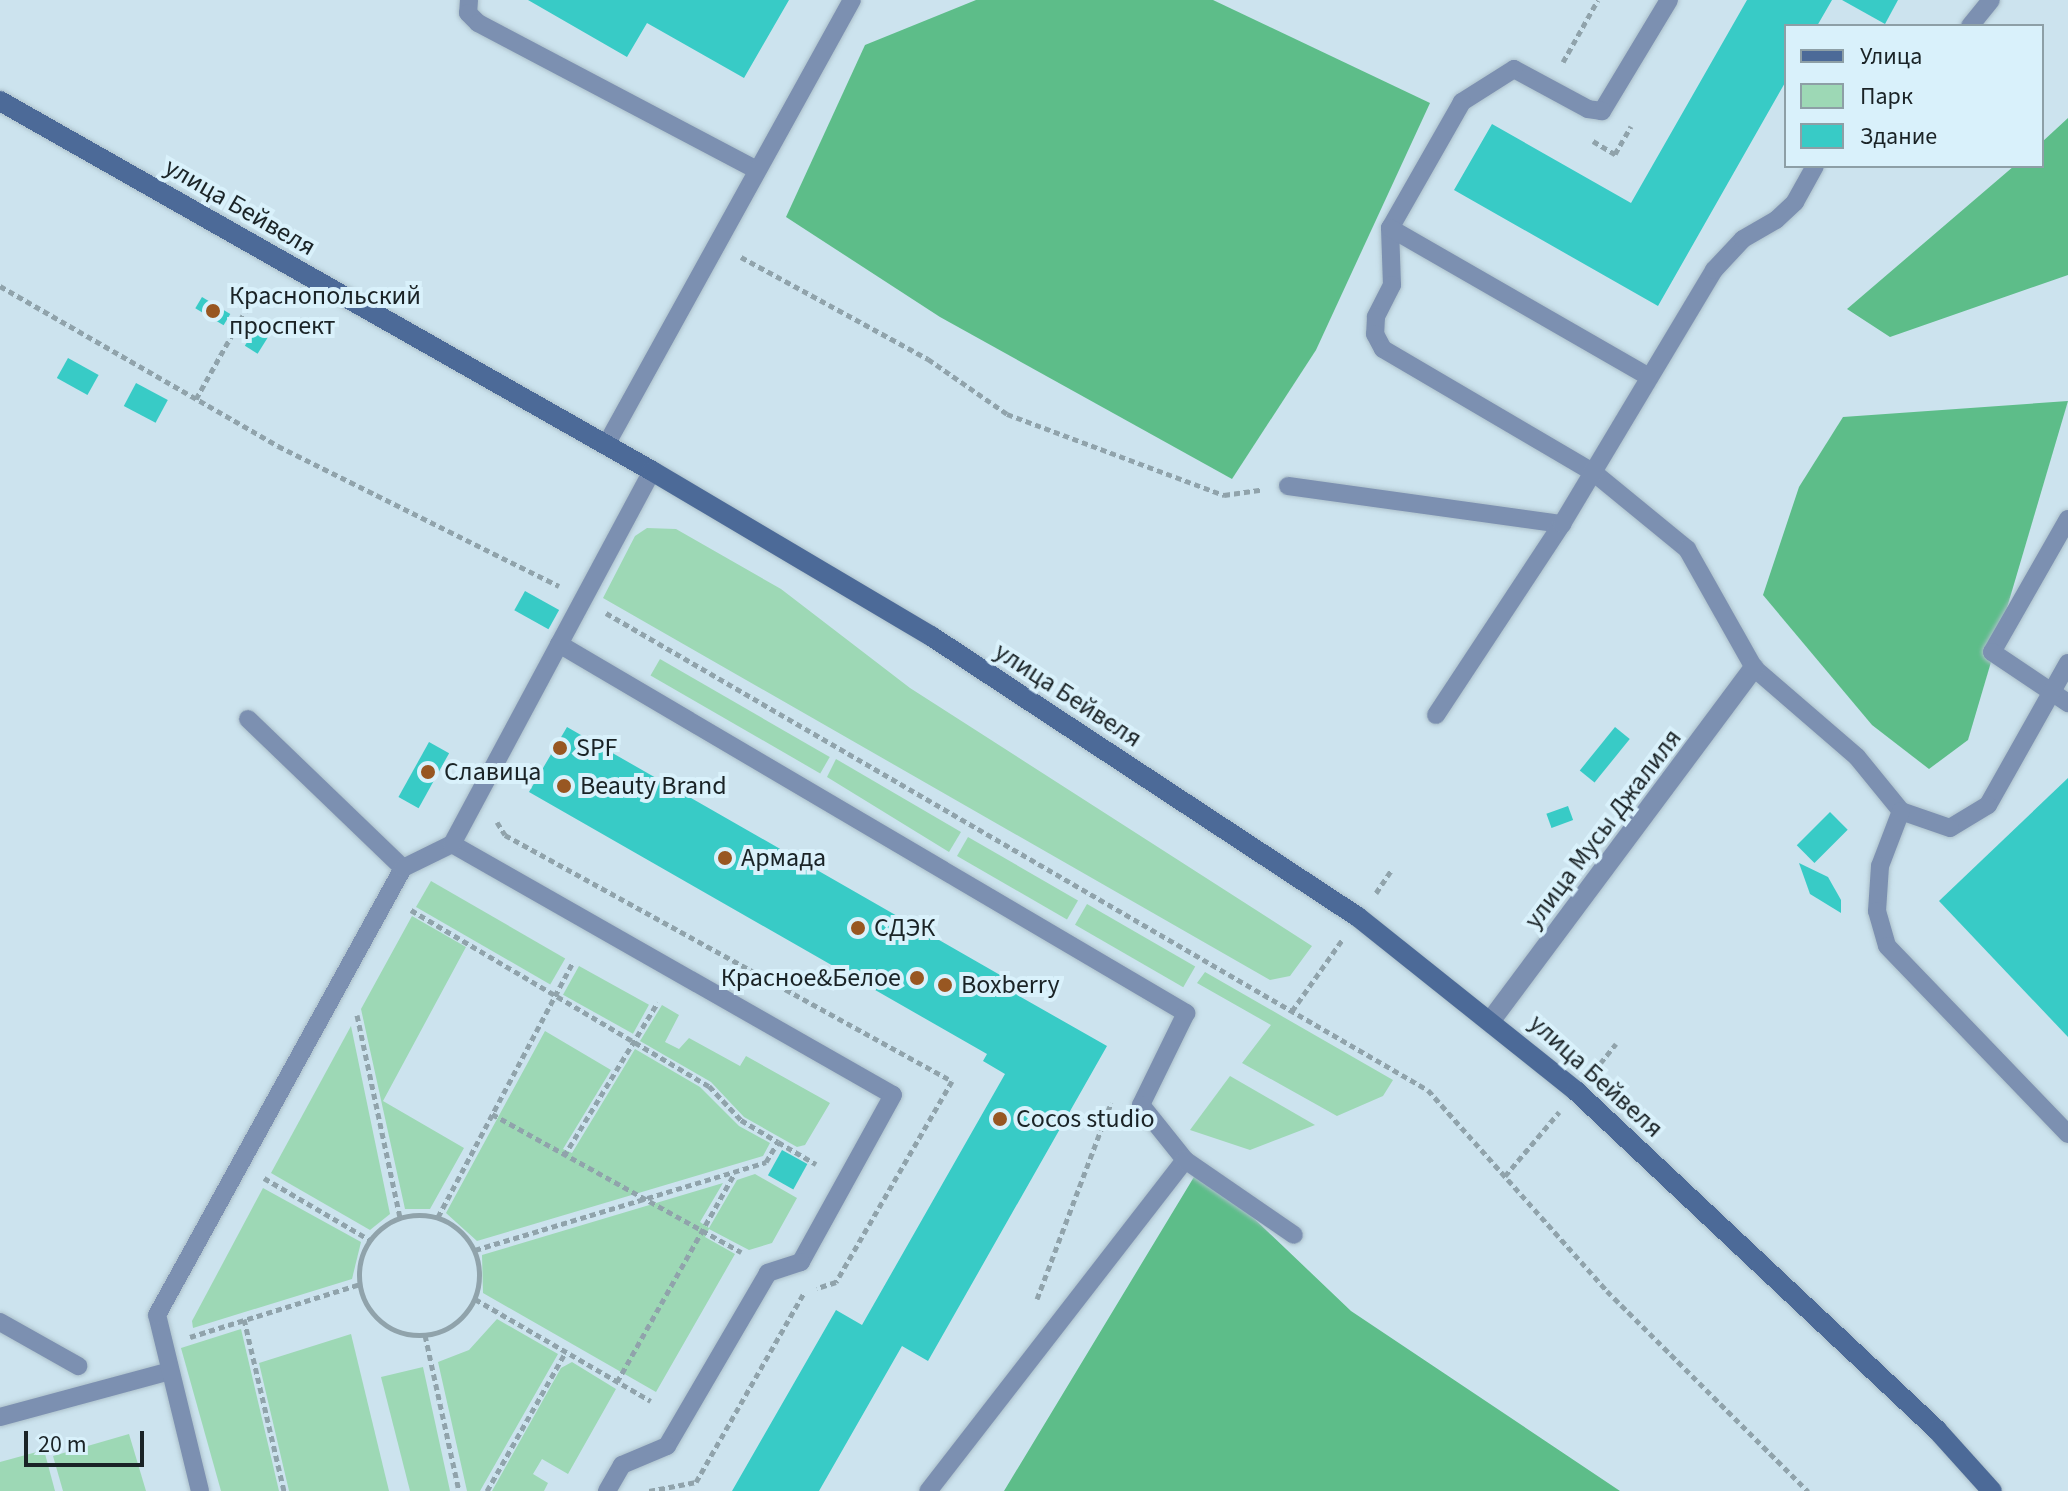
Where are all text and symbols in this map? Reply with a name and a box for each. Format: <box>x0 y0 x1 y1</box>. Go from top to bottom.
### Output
legend <box>1784 24 2044 168</box>
text: Улица <box>1860 39 1922 74</box>
text: Парк <box>1860 79 1913 114</box>
text: Здание <box>1860 119 1937 154</box>
street label: улица Бейвеля <box>159 151 321 263</box>
place label: Краснопольский проспект <box>229 280 421 342</box>
marker: Краснопольский проспект <box>204 302 222 320</box>
street label: улица Бейвеля <box>989 636 1147 754</box>
street label: улица Мусы Джалиля <box>1518 723 1688 935</box>
place label: SPF <box>576 732 617 764</box>
marker: SPF <box>551 739 569 757</box>
place label: Славица <box>444 756 541 788</box>
marker: Славица <box>419 763 437 781</box>
place label: Beauty Brand <box>580 770 727 802</box>
marker: Beauty Brand <box>555 777 573 795</box>
place label: Армада <box>741 842 826 874</box>
marker: Армада <box>716 849 734 867</box>
place label: СДЭК <box>874 912 935 944</box>
marker: СДЭК <box>849 919 867 937</box>
place label: Красное&Белое <box>721 962 901 994</box>
marker: Красное&Белое <box>908 969 926 987</box>
place label: Boxberry <box>961 969 1060 1001</box>
marker: Boxberry <box>936 976 954 994</box>
street label: улица Бейвеля <box>1523 1008 1669 1144</box>
place label: Cocos studio <box>1016 1103 1155 1135</box>
marker: Cocos studio <box>991 1110 1009 1128</box>
scale bar <box>28 1415 148 1465</box>
text: 20 m <box>38 1427 87 1462</box>

